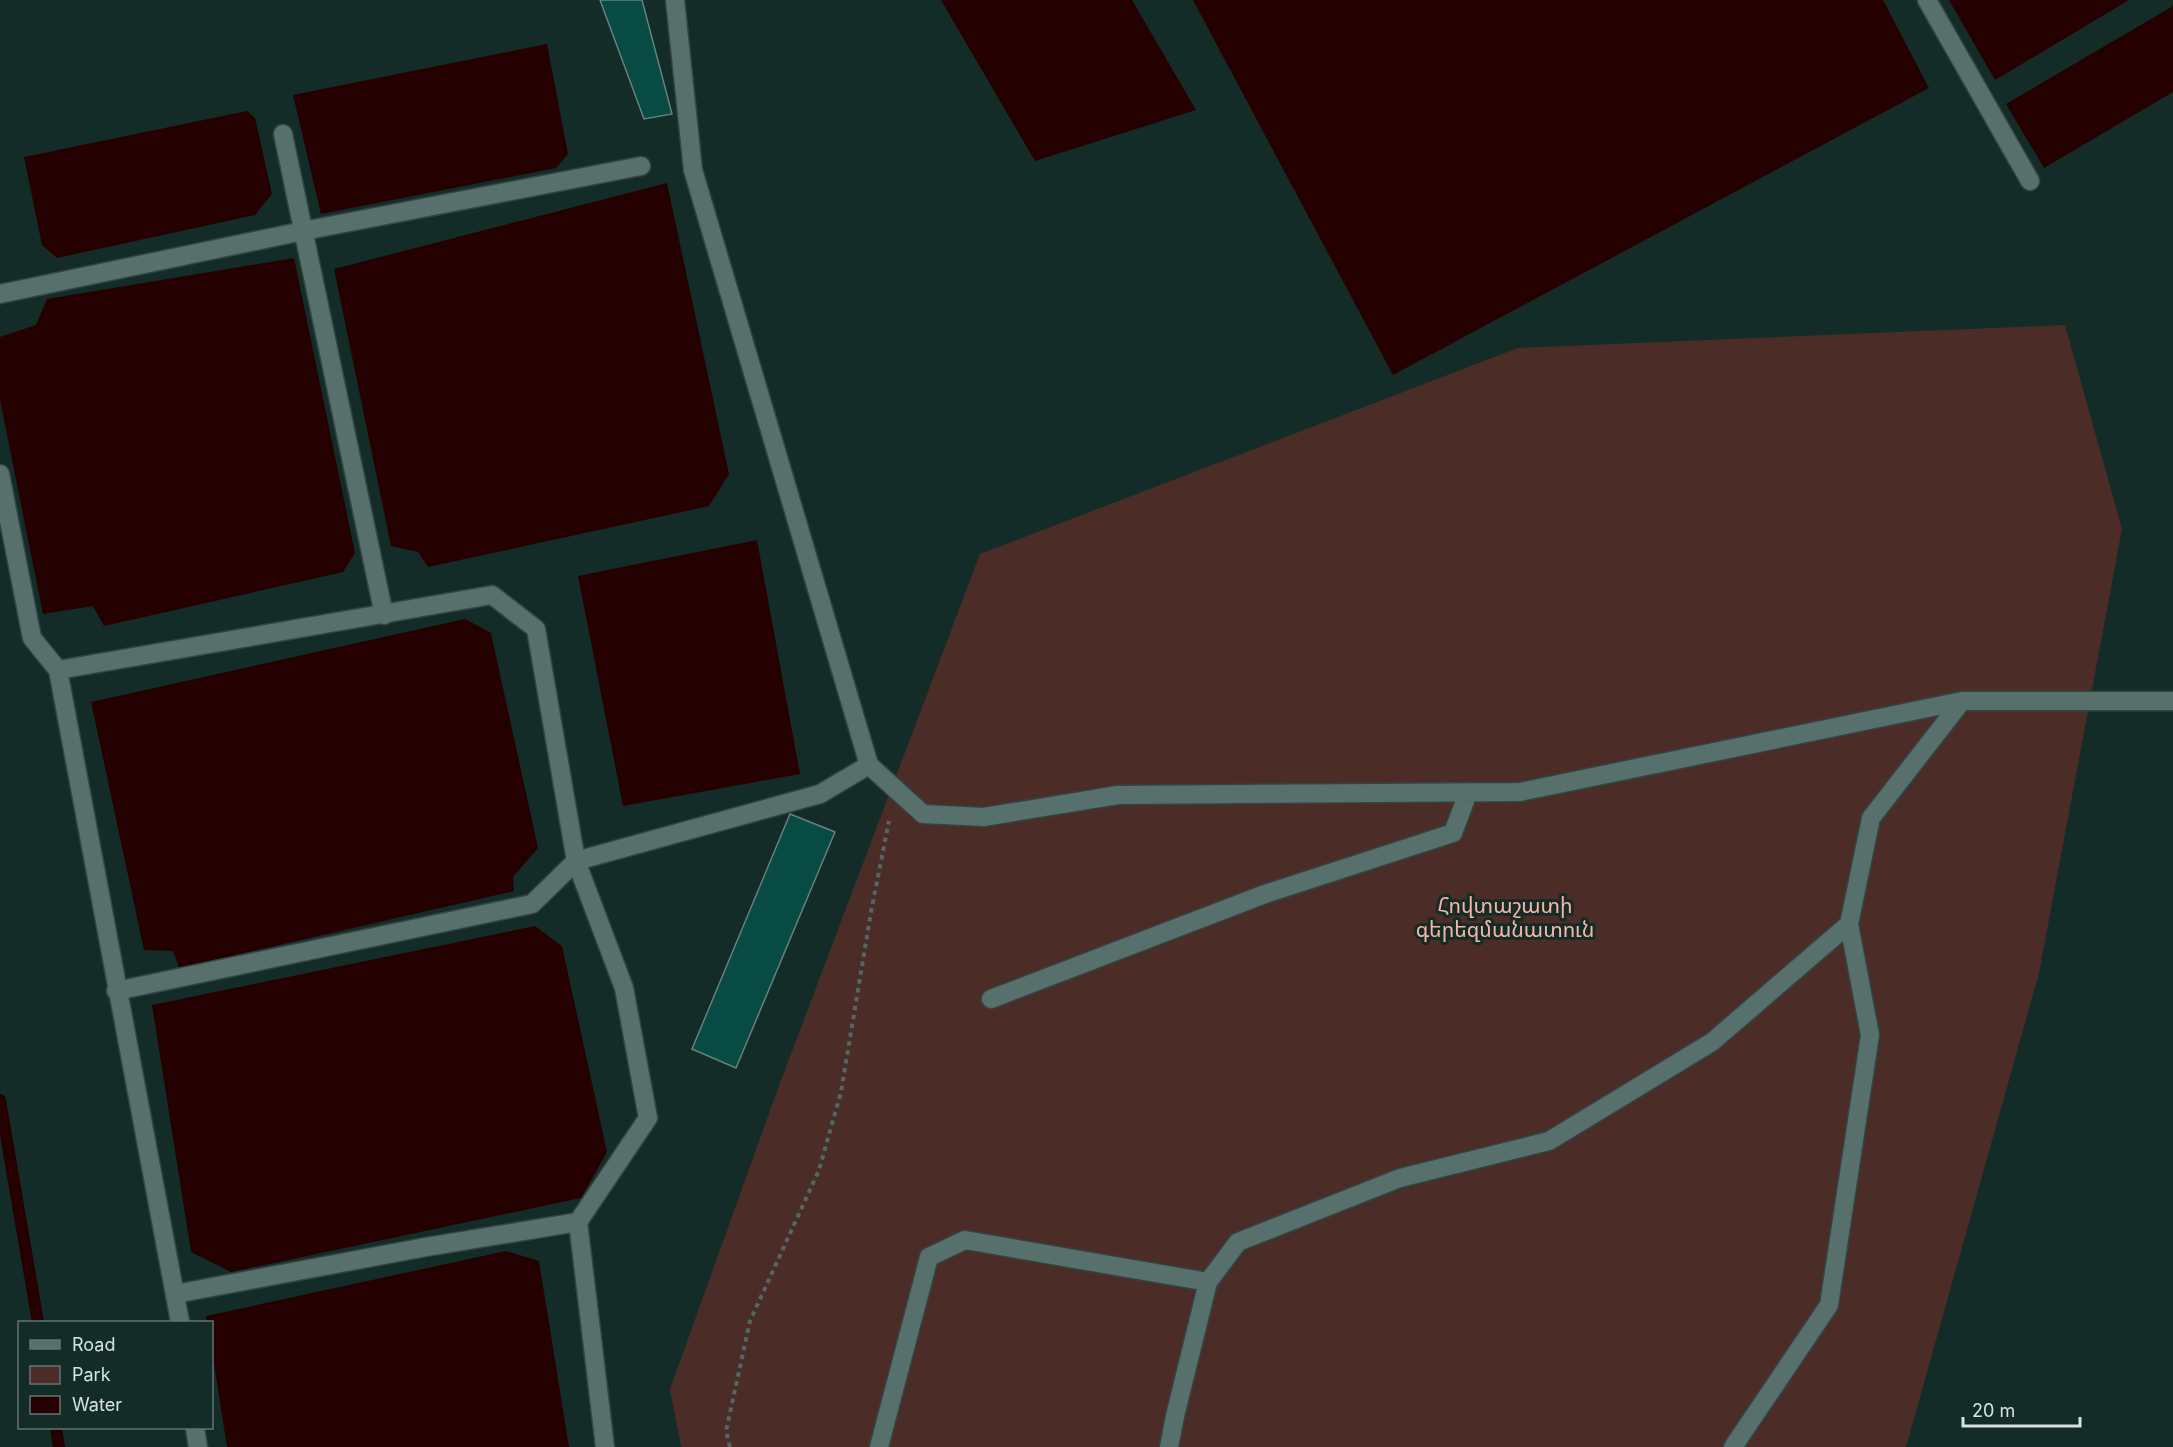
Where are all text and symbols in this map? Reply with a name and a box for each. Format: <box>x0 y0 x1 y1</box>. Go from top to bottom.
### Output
park label: Հովտաշատի գերեզմանատուն <box>1416 893 1594 942</box>
legend <box>18 1321 213 1429</box>
text: Road <box>72 1334 115 1355</box>
text: Park <box>72 1364 111 1385</box>
scale bar <box>1963 1390 2080 1428</box>
text: Water <box>72 1394 122 1415</box>
text: 20 m <box>1972 1400 2015 1421</box>

